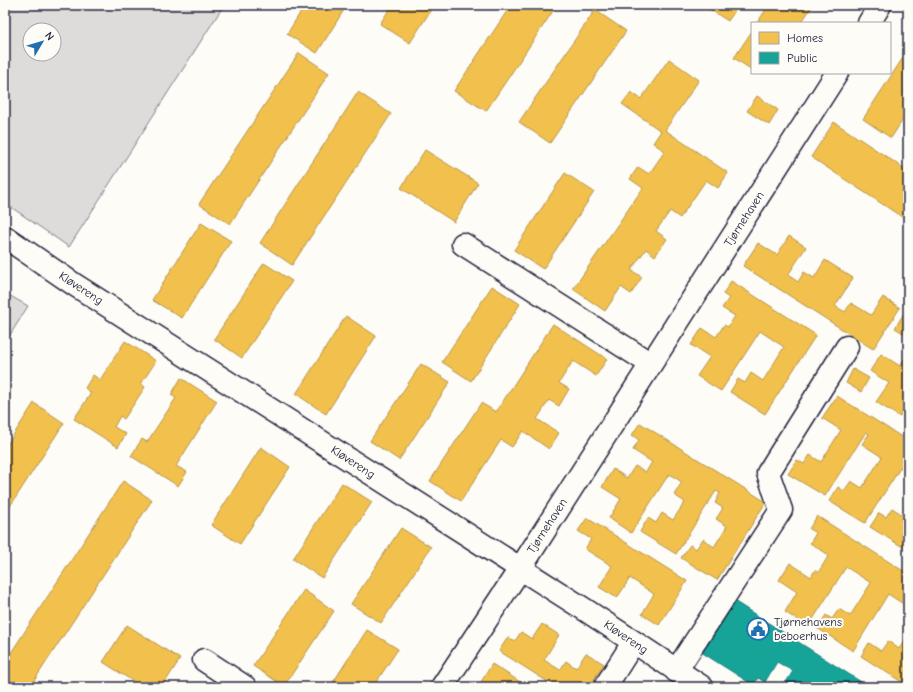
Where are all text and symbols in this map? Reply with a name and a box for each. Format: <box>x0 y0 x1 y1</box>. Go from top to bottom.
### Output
north arrow <box>22 22 62 62</box>
legend <box>751 22 891 74</box>
text: N <box>42 29 57 43</box>
text: Homes <box>787 31 823 45</box>
text: Public <box>787 51 818 65</box>
street label: Tjørnehaven <box>721 189 767 249</box>
street label: Kløvereng <box>56 269 106 307</box>
street label: Kløvereng <box>328 443 378 481</box>
street label: Tjørnehaven <box>524 496 570 556</box>
place label: Tjørnehavens beboerhus <box>774 615 842 643</box>
public building icon: Tjørnehavens beboerhus <box>745 616 771 642</box>
street label: Kløvereng <box>601 617 651 657</box>

